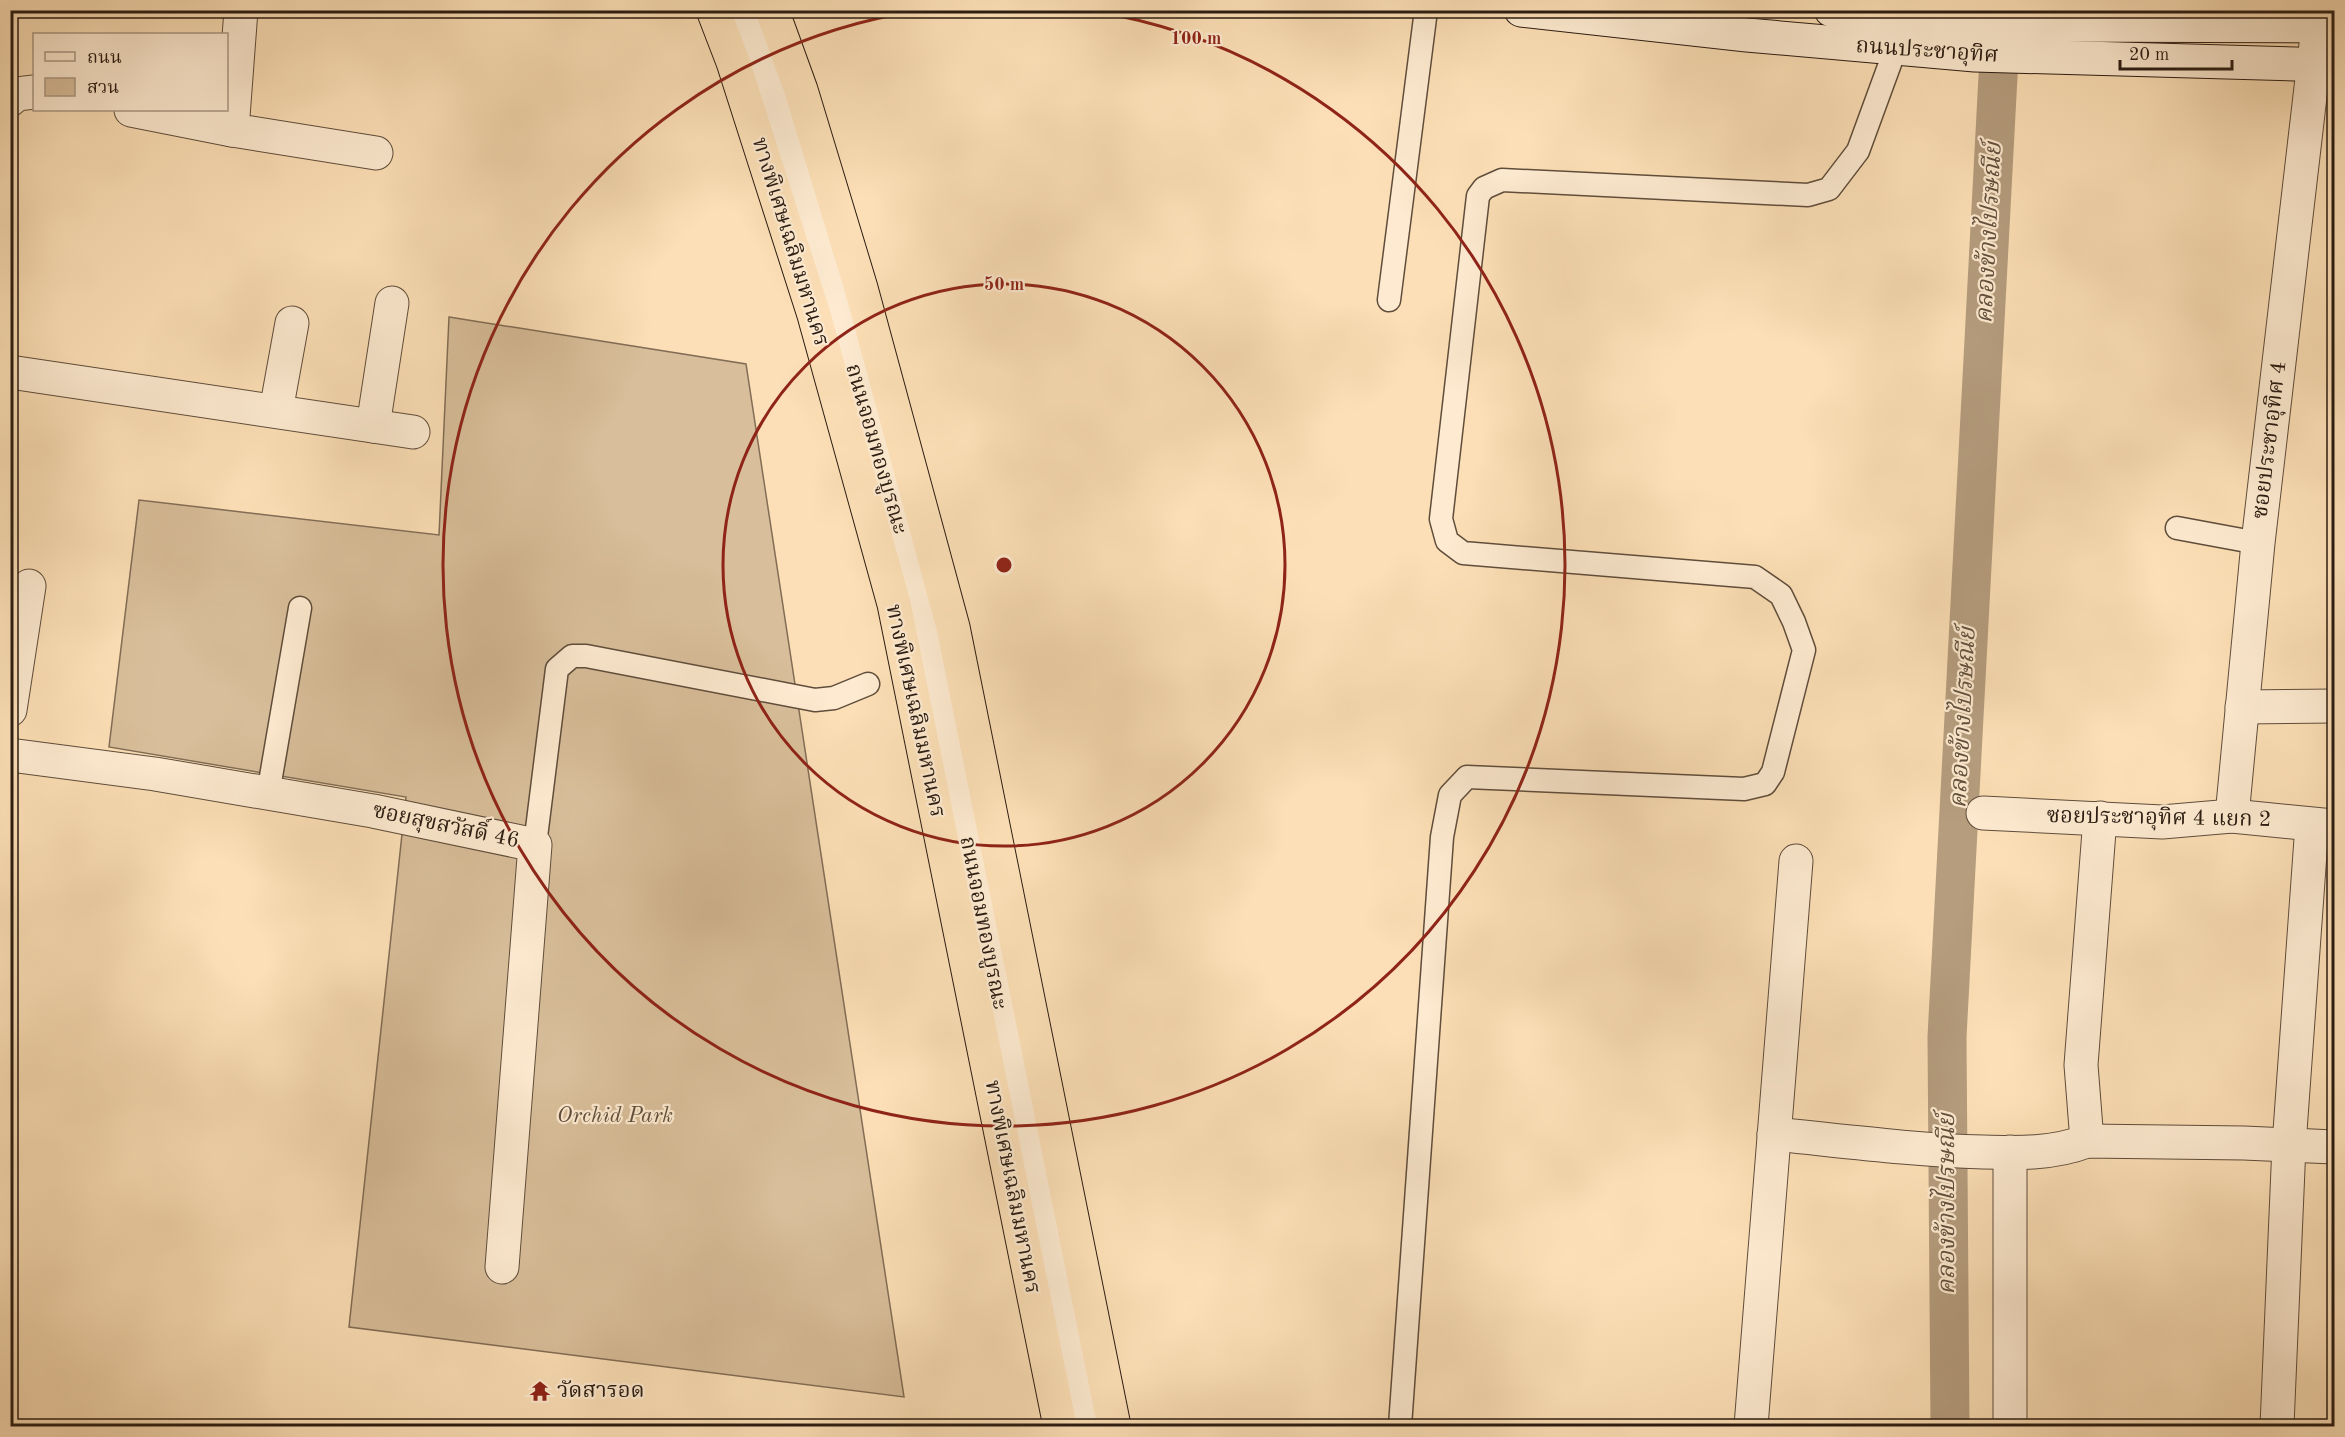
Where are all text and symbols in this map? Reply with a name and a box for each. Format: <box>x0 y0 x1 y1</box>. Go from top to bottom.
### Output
text: 100 m <box>1171 30 1221 48</box>
legend <box>33 33 228 111</box>
scale bar <box>2120 33 2232 71</box>
street label: ถนนประชาอุทิศ <box>1855 34 1999 69</box>
text: 20 m <box>2129 46 2169 64</box>
text: ถนน <box>87 49 122 67</box>
text: สวน <box>87 79 119 97</box>
street label: ทางพิเศษเฉลิมมหานคร <box>748 135 833 349</box>
water label: คลองข้างไปรษณีย์ <box>1966 136 2007 324</box>
text: 50 m <box>984 276 1024 294</box>
street label: ซอยประชาอุทิศ 4 <box>2248 360 2293 520</box>
street label: ถนนจอมทองบูรณะ <box>840 361 911 537</box>
centre of rings <box>994 555 1014 575</box>
street label: ทางพิเศษเฉลิมมหานคร <box>882 602 949 819</box>
water label: คลองข้างไปรษณีย์ <box>1940 621 1981 809</box>
street label: ซอยสุขสวัสดิ์ 46 <box>370 793 523 854</box>
street label: ซอยประชาอุทิศ 4 แยก 2 <box>2046 804 2272 833</box>
street label: ถนนจอมทองบูรณะ <box>954 835 1011 1012</box>
street label: ทางพิเศษเฉลิมมหานคร <box>980 1078 1044 1296</box>
park label: Orchid Park <box>557 1105 673 1127</box>
water label: คลองข้างไปรษณีย์ <box>1929 1108 1960 1295</box>
temple icon: วัดสารอด <box>528 1379 552 1403</box>
place label: วัดสารอด <box>557 1380 645 1402</box>

